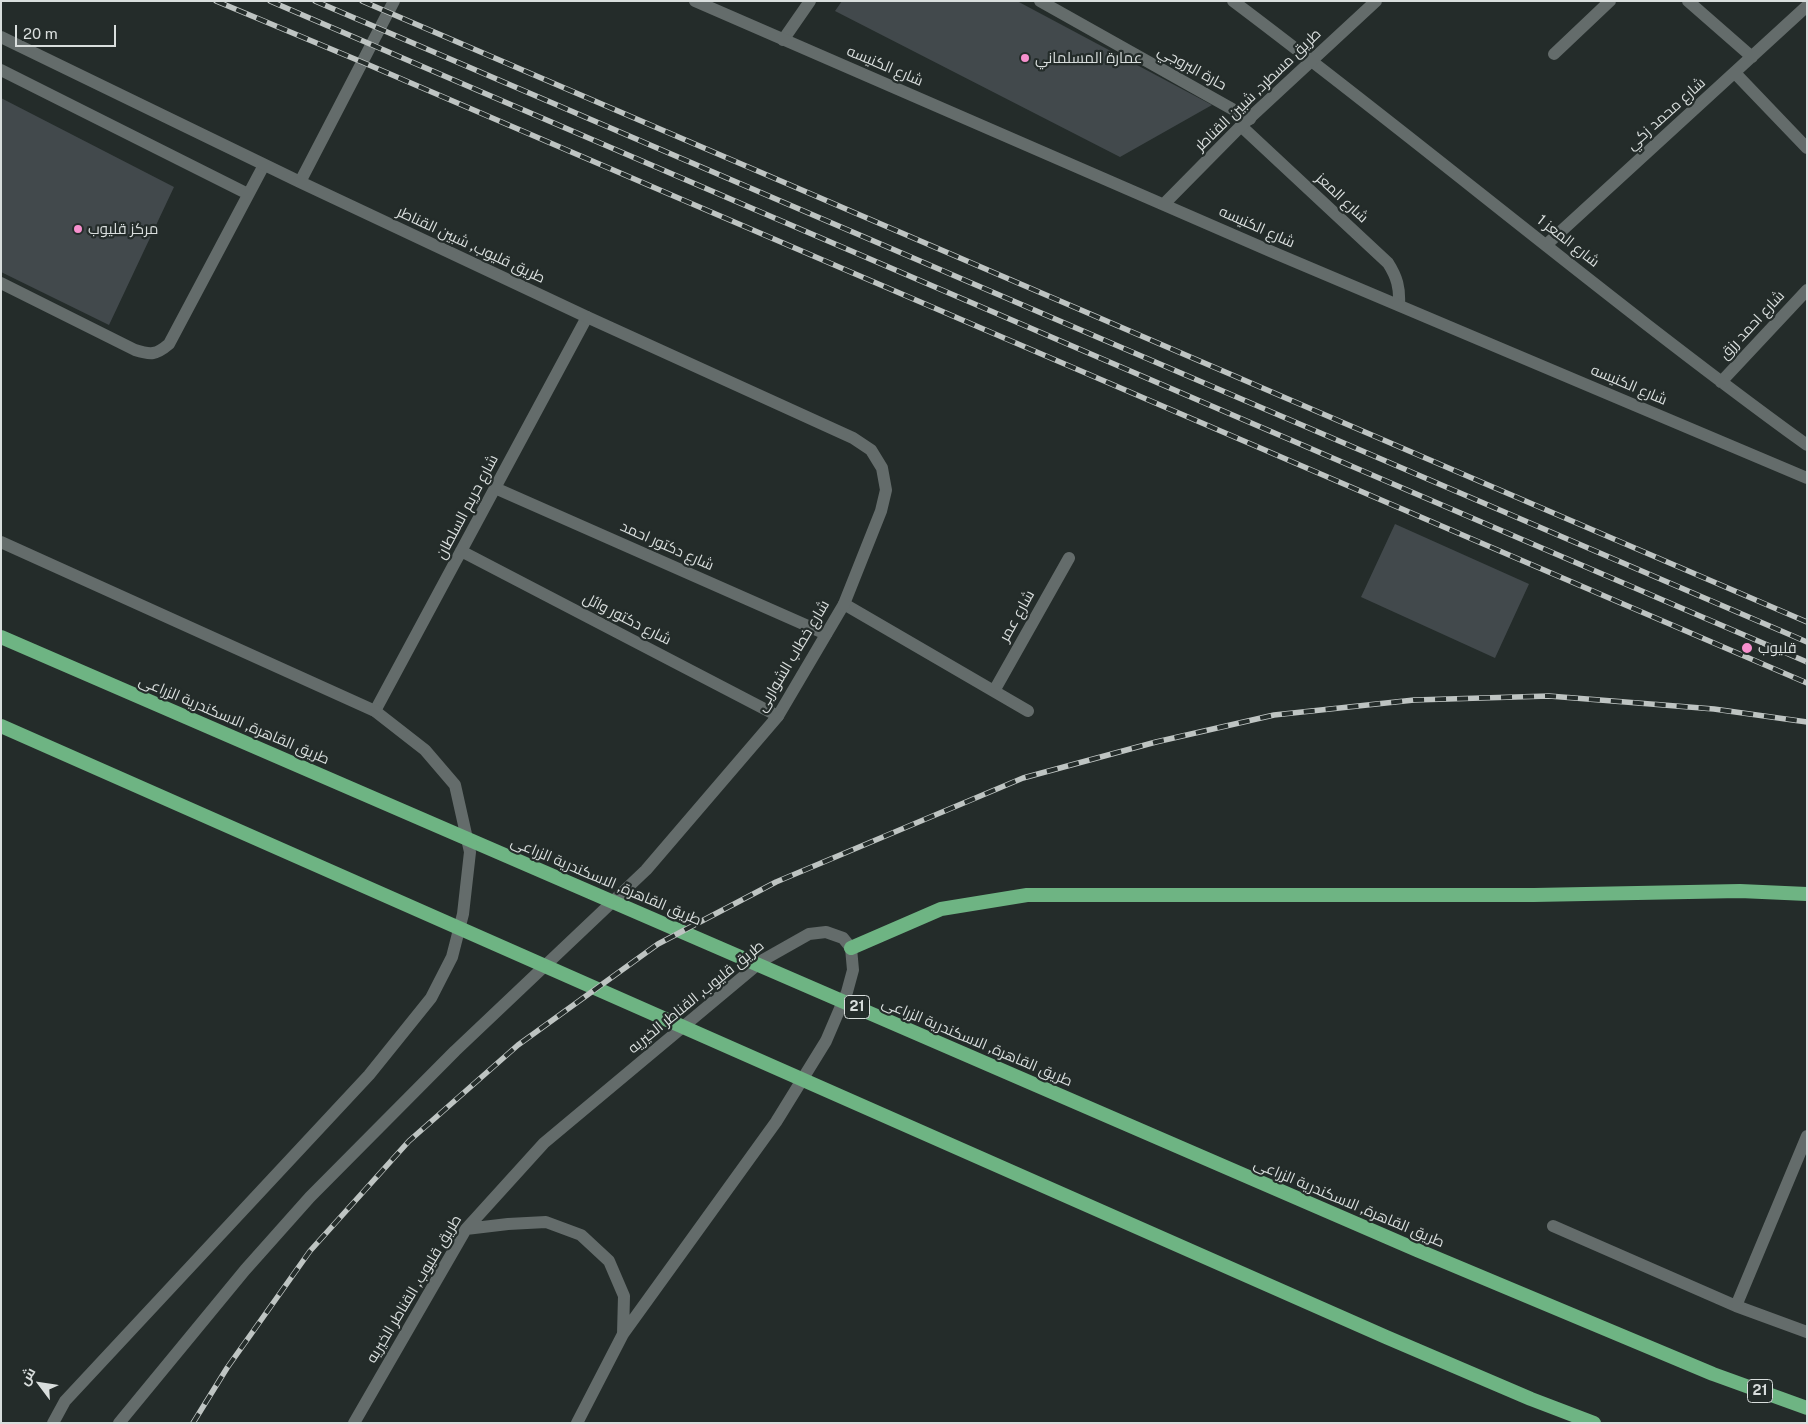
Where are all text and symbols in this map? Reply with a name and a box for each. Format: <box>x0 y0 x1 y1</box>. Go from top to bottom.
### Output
scale bar <box>18 15 119 47</box>
text: 20 m <box>23 25 58 42</box>
street label: طريق مسطرد, شبين القناطر <box>1191 25 1325 155</box>
street label: شارع الكنيسه <box>844 42 926 90</box>
street label: حارة البروجي <box>1154 42 1230 94</box>
place label: عمارة المسلماني <box>1035 49 1142 67</box>
marker: عمارة المسلماني <box>1019 52 1031 64</box>
street label: شارع محمد زكي <box>1623 74 1709 154</box>
street label: شارع المعز <box>1312 169 1372 227</box>
street label: شارع الكنيسه <box>1216 202 1298 252</box>
street label: طريق قليوب, شبين القناطر <box>394 203 548 287</box>
street label: شارع المعز 1 <box>1533 211 1603 271</box>
place label: مركز قليوب <box>88 220 158 238</box>
marker: مركز قليوب <box>72 223 84 235</box>
street label: شارع احمد رزق <box>1716 287 1788 363</box>
street label: شارع الكنيسه <box>1588 361 1670 409</box>
street label: شارع حريم السلطان <box>432 452 502 562</box>
street label: شارع دكتور احمد <box>617 517 717 575</box>
street label: شارع عمر <box>996 587 1038 645</box>
street label: شارع دكتور وائل <box>580 589 674 649</box>
street label: شارع خطاب الشواربى <box>753 597 833 715</box>
place label: قليوب <box>1758 639 1797 657</box>
marker: قليوب <box>1740 641 1754 655</box>
street label: طريق القاهرة, الاسكندرية الزراعى <box>136 672 332 768</box>
street label: طريق القاهرة, الاسكندرية الزراعى <box>508 833 704 929</box>
street label: طريق قليوب, القناطر الخيريه <box>624 937 768 1057</box>
street label: طريق القاهرة, الاسكندرية الزراعى <box>879 994 1075 1090</box>
road number: 21 <box>844 996 870 1019</box>
street label: طريق القاهرة, الاسكندرية الزراعى <box>1251 1155 1447 1251</box>
street label: طريق قليوب, القناطر الخيريه <box>363 1212 465 1366</box>
north arrow <box>15 1359 65 1409</box>
text: ش <box>16 1364 39 1388</box>
road number: 21 <box>1748 1380 1772 1402</box>

